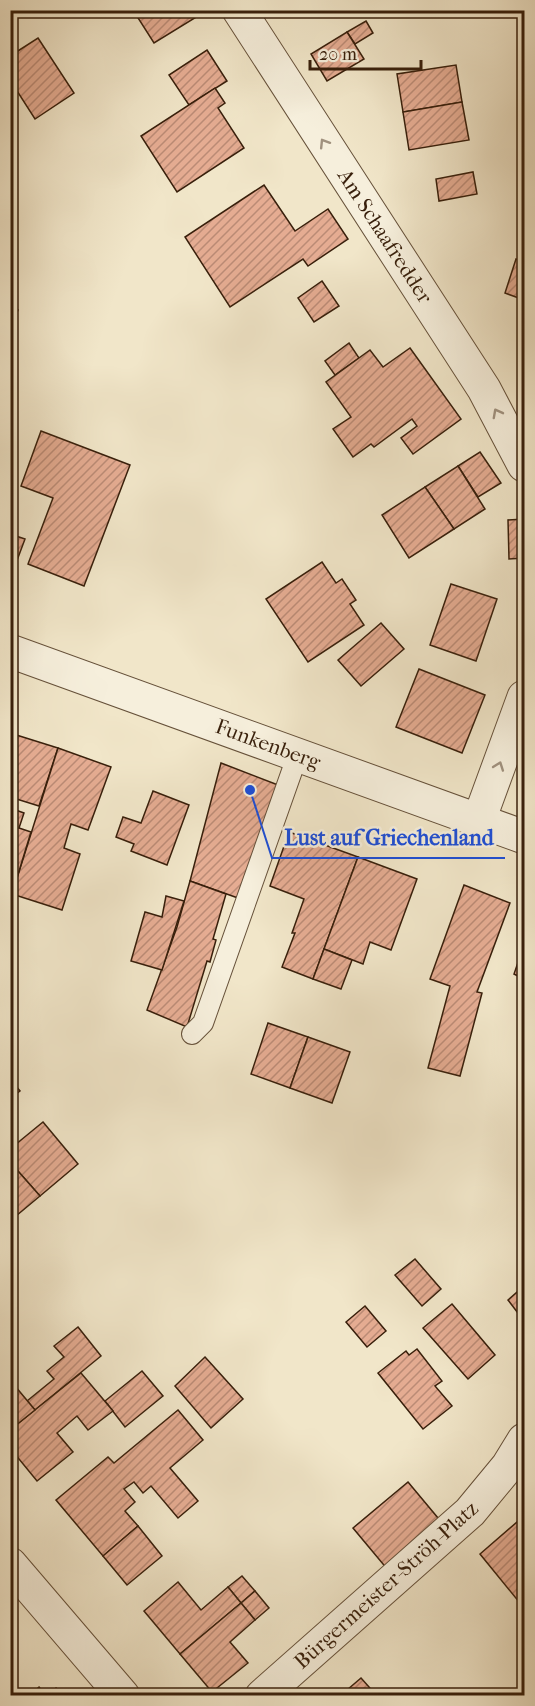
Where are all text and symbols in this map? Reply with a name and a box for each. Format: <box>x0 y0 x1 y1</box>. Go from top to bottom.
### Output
scale bar <box>310 33 421 71</box>
text: 20 m <box>319 44 357 65</box>
one-way arrow <box>321 138 332 149</box>
street label: Am Schaafredder <box>332 164 437 308</box>
one-way arrow <box>493 409 504 419</box>
street label: Funkenberg <box>212 714 324 774</box>
one-way arrow <box>492 761 504 772</box>
callout: Lust auf Griechenland <box>272 818 505 858</box>
text: Lust auf Griechenland <box>284 825 495 851</box>
street label: Bürgermeister-Ströh-Platz <box>289 1496 483 1674</box>

